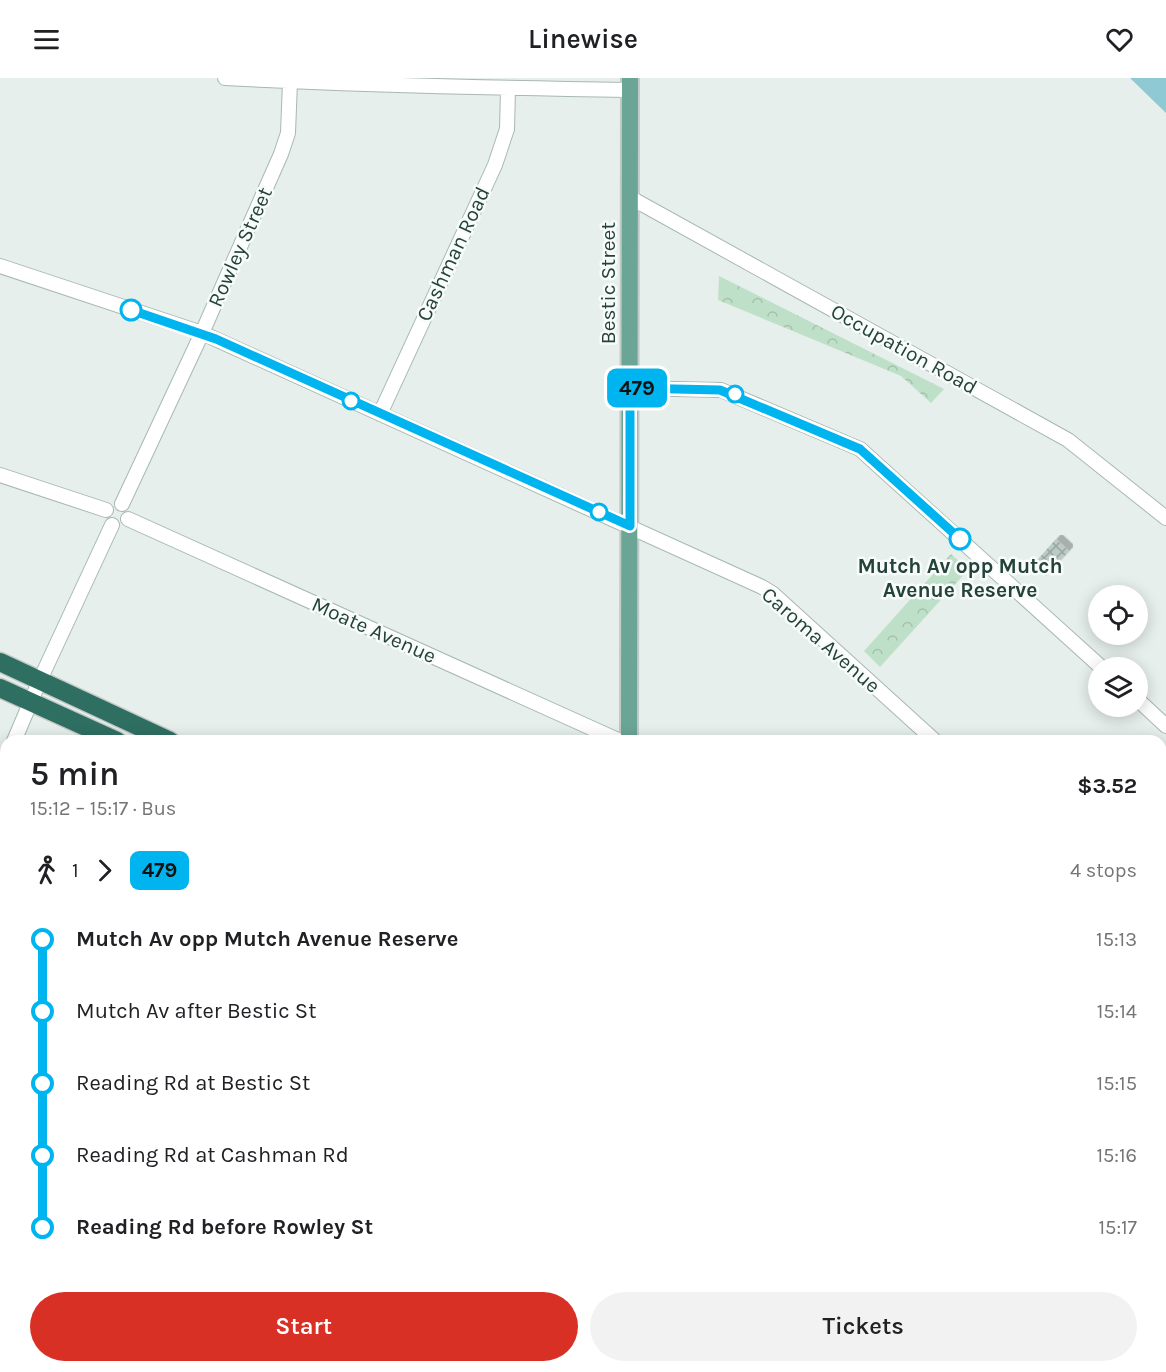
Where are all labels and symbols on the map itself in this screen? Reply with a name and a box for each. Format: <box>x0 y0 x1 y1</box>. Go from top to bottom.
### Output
street label: Rowley Street <box>203 183 277 311</box>
street label: Cashman Road <box>411 183 495 325</box>
street label: Bestic Street <box>596 222 620 344</box>
unlabelled marker <box>120 299 142 321</box>
street label: Occupation Road <box>827 299 981 399</box>
line badge: 479 <box>602 368 672 408</box>
unlabelled marker <box>726 385 744 403</box>
unlabelled marker <box>342 392 360 410</box>
unlabelled marker <box>590 503 608 521</box>
marker: Mutch Av opp Mutch Avenue Reserve <box>949 528 971 550</box>
place label: Mutch Av opp Mutch Avenue Reserve <box>857 554 1063 602</box>
street label: Caroma Avenue <box>757 582 885 698</box>
street label: Moate Avenue <box>308 592 440 668</box>

